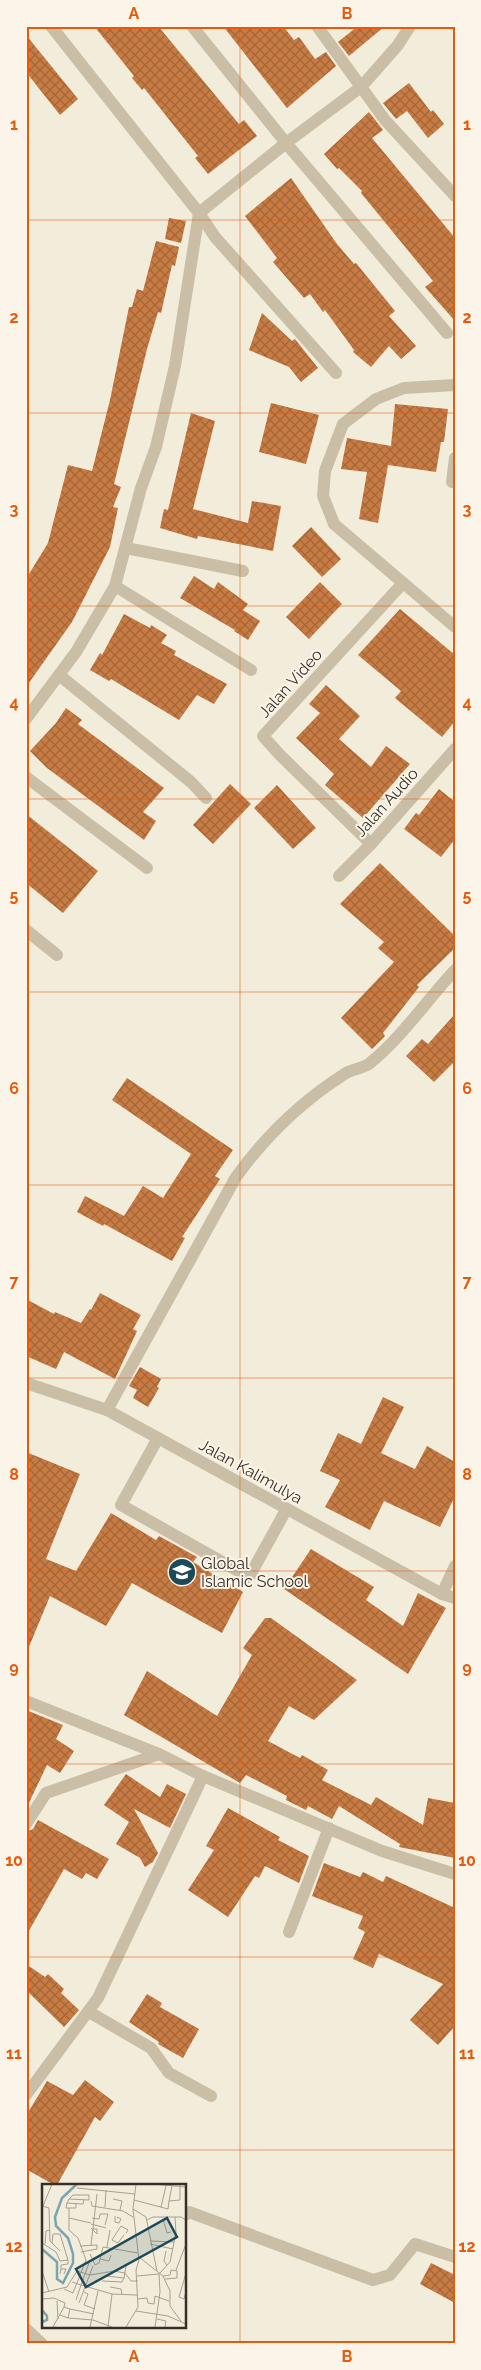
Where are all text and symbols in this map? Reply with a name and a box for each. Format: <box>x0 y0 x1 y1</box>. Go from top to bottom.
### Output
text: A <box>129 4 140 23</box>
text: B <box>342 4 353 23</box>
text: 1 <box>10 115 18 134</box>
text: 1 <box>463 115 471 134</box>
text: 2 <box>9 308 19 327</box>
text: 2 <box>462 308 472 327</box>
text: 3 <box>10 500 19 519</box>
text: 3 <box>463 500 472 519</box>
street label: Jalan Video <box>255 645 326 721</box>
text: 4 <box>9 693 19 712</box>
text: 4 <box>462 693 472 712</box>
street label: Jalan Audio <box>351 764 422 840</box>
text: 5 <box>10 886 19 905</box>
text: 5 <box>463 886 472 905</box>
text: 6 <box>9 1079 19 1098</box>
text: 6 <box>462 1079 472 1098</box>
text: 7 <box>10 1272 19 1291</box>
text: 7 <box>463 1272 472 1291</box>
street label: Jalan Kalimulya <box>196 1435 306 1508</box>
text: 8 <box>9 1465 19 1484</box>
text: 8 <box>462 1465 472 1484</box>
place label: Global Islamic School <box>201 1554 309 1591</box>
school or university icon: Global Islamic School <box>167 1557 197 1587</box>
text: 9 <box>9 1658 19 1677</box>
text: 9 <box>462 1658 472 1677</box>
text: 10 <box>5 1851 23 1870</box>
text: 10 <box>458 1851 476 1870</box>
text: 11 <box>6 2044 22 2063</box>
text: 11 <box>459 2044 475 2063</box>
inset map <box>42 2184 186 2328</box>
text: 12 <box>6 2237 22 2256</box>
text: 12 <box>459 2237 475 2256</box>
text: A <box>129 2347 140 2366</box>
text: B <box>342 2347 353 2366</box>

